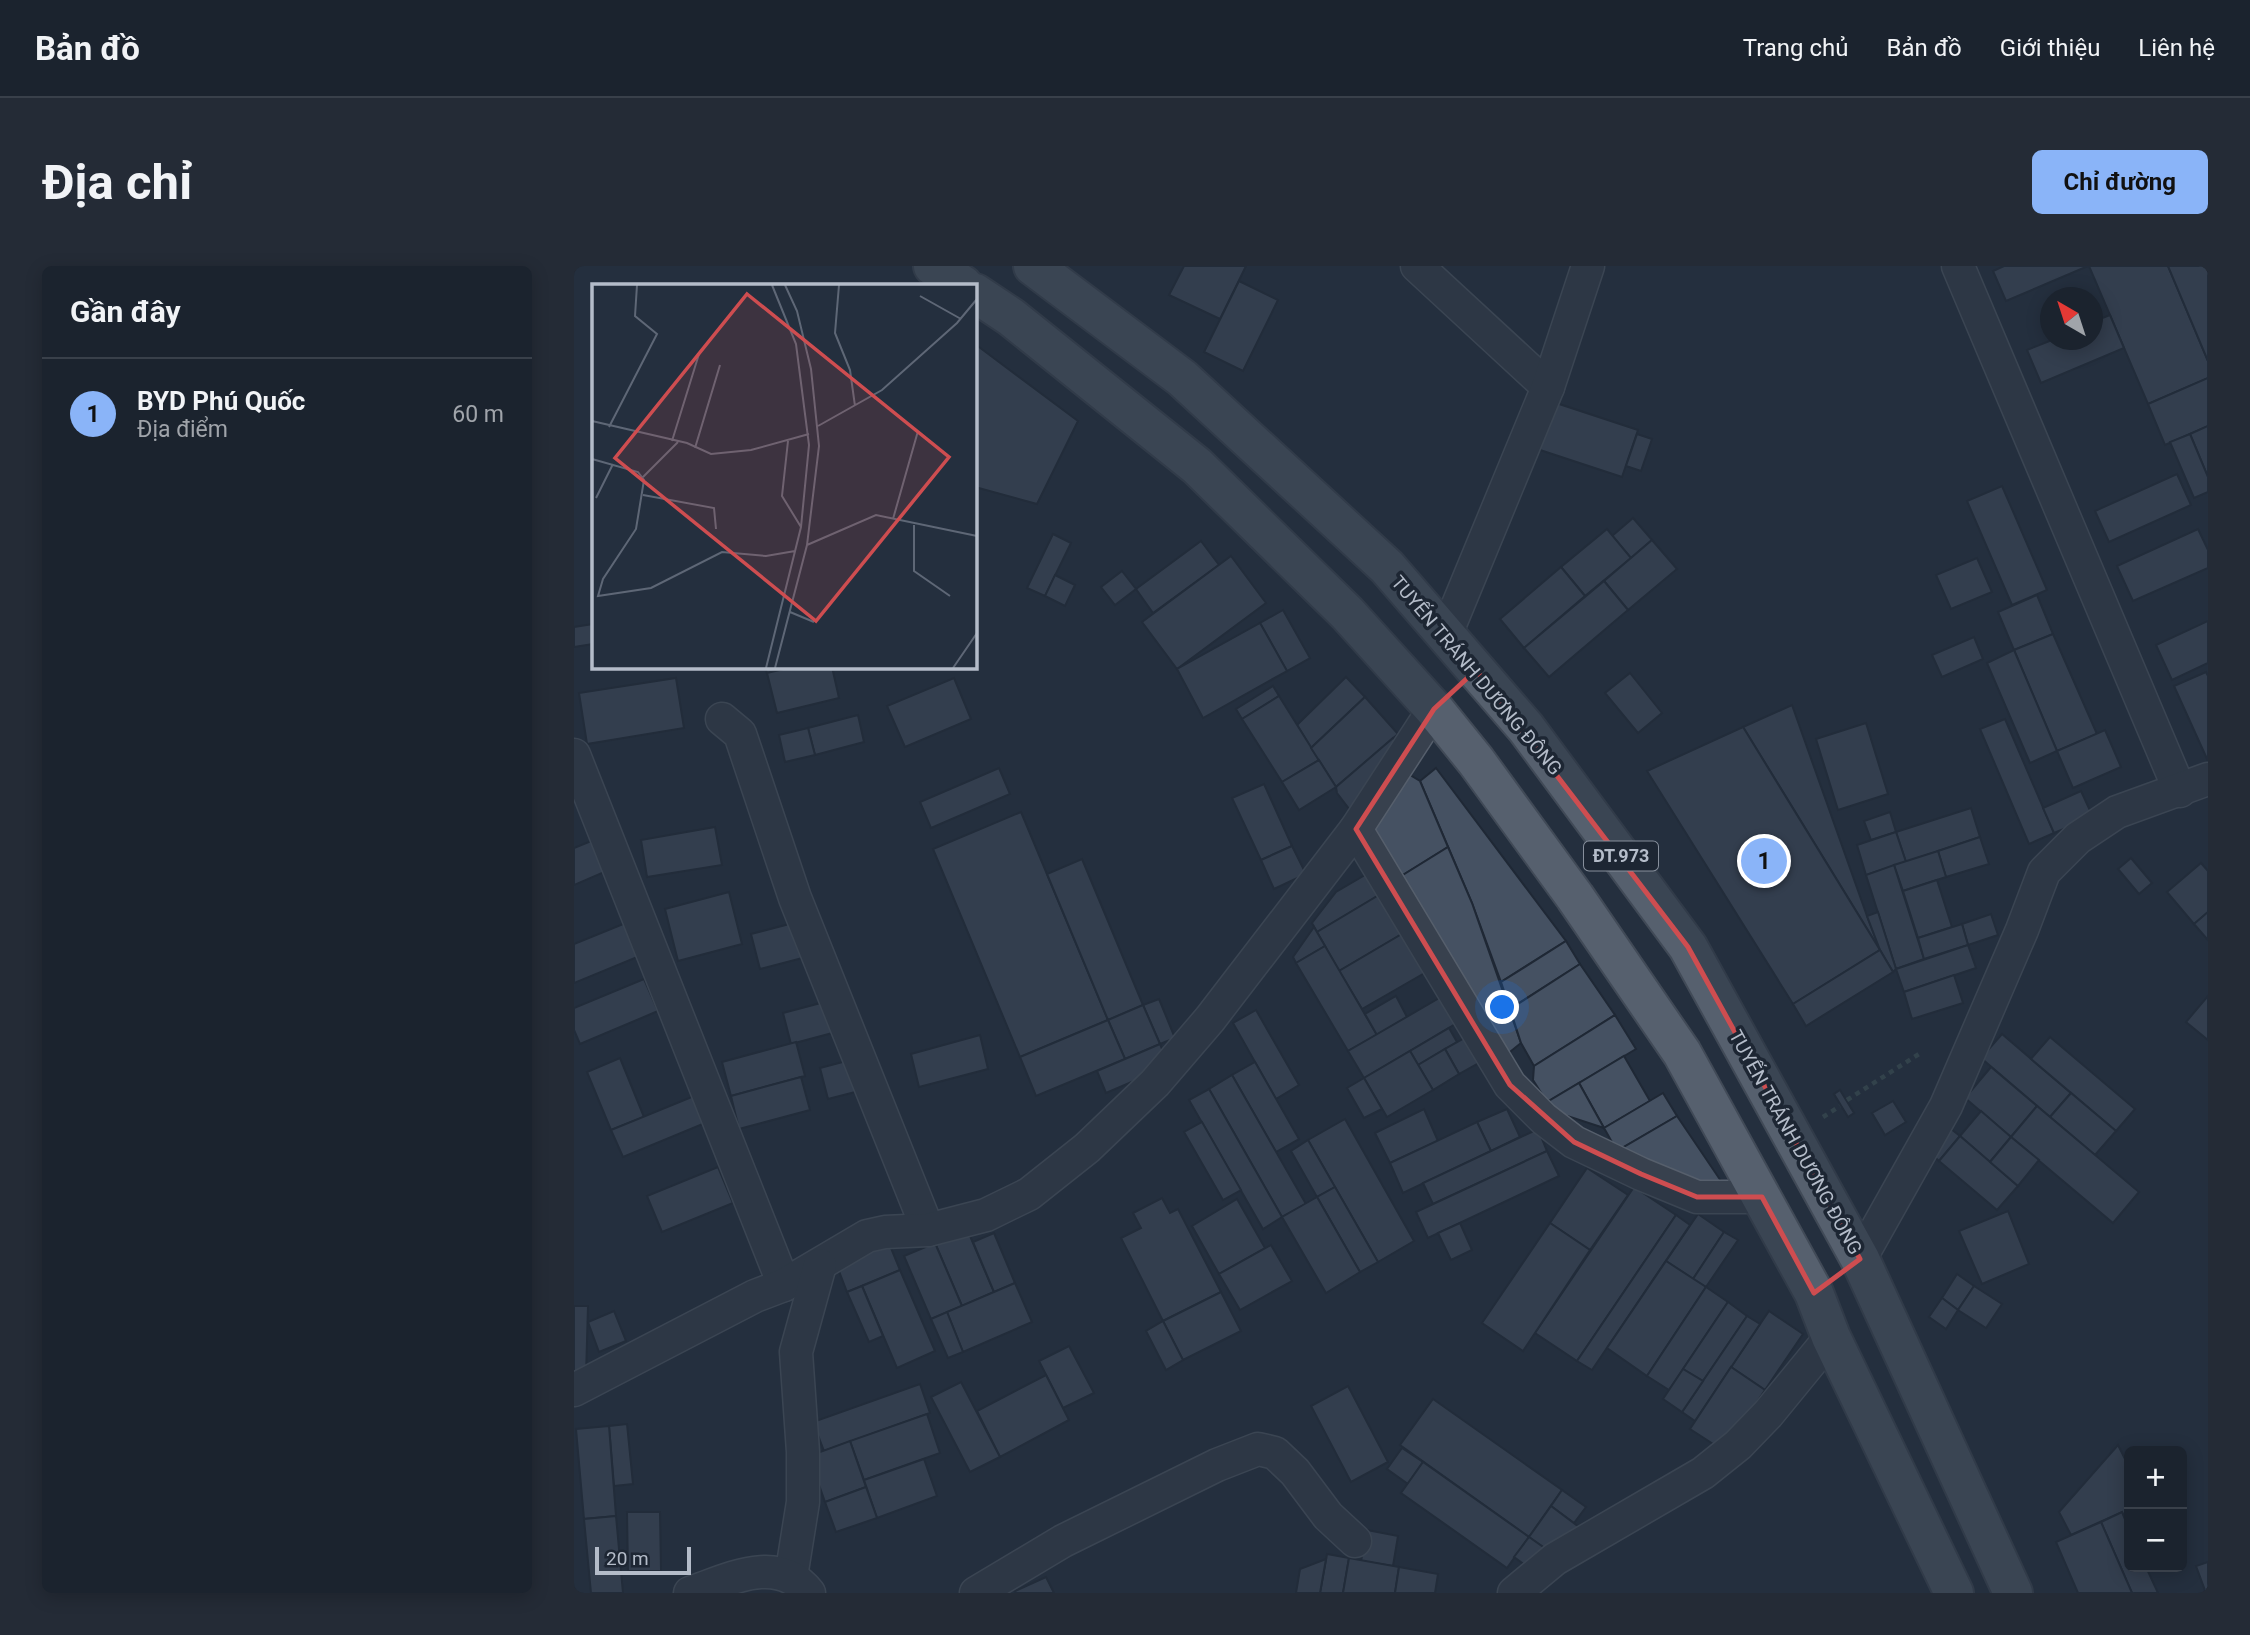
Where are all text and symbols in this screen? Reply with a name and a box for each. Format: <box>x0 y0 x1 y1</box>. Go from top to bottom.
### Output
text: Bản đồ <box>35 29 140 68</box>
text: Trang chủ <box>1743 34 1849 62</box>
text: Bản đồ <box>1887 34 1962 62</box>
text: Giới thiệu <box>2000 34 2100 62</box>
text: Liên hệ <box>2138 34 2215 62</box>
button: Chỉ đường <box>2032 150 2208 214</box>
text: Địa chỉ <box>42 154 192 211</box>
inset map <box>592 284 976 668</box>
north arrow <box>2040 287 2103 350</box>
text: Gần đây <box>70 294 181 329</box>
text: BYD Phú Quốc <box>137 386 305 416</box>
text: 1 <box>86 401 100 428</box>
text: 60 m <box>452 401 504 428</box>
text: Địa điểm <box>137 416 228 443</box>
street label: TUYẾN TRÁNH DƯƠNG ĐÔNG <box>1386 571 1567 780</box>
pin: 1 <box>1741 835 1787 887</box>
road number: ĐT.973 <box>1584 842 1658 870</box>
your location <box>1485 990 1519 1024</box>
street label: TUYẾN TRÁNH DƯƠNG ĐÔNG <box>1724 1026 1867 1259</box>
map controls <box>2124 1446 2187 1572</box>
button: + <box>2124 1446 2187 1509</box>
button: − <box>2124 1509 2187 1572</box>
scale bar <box>595 1544 691 1576</box>
text: 20 m <box>606 1547 649 1570</box>

